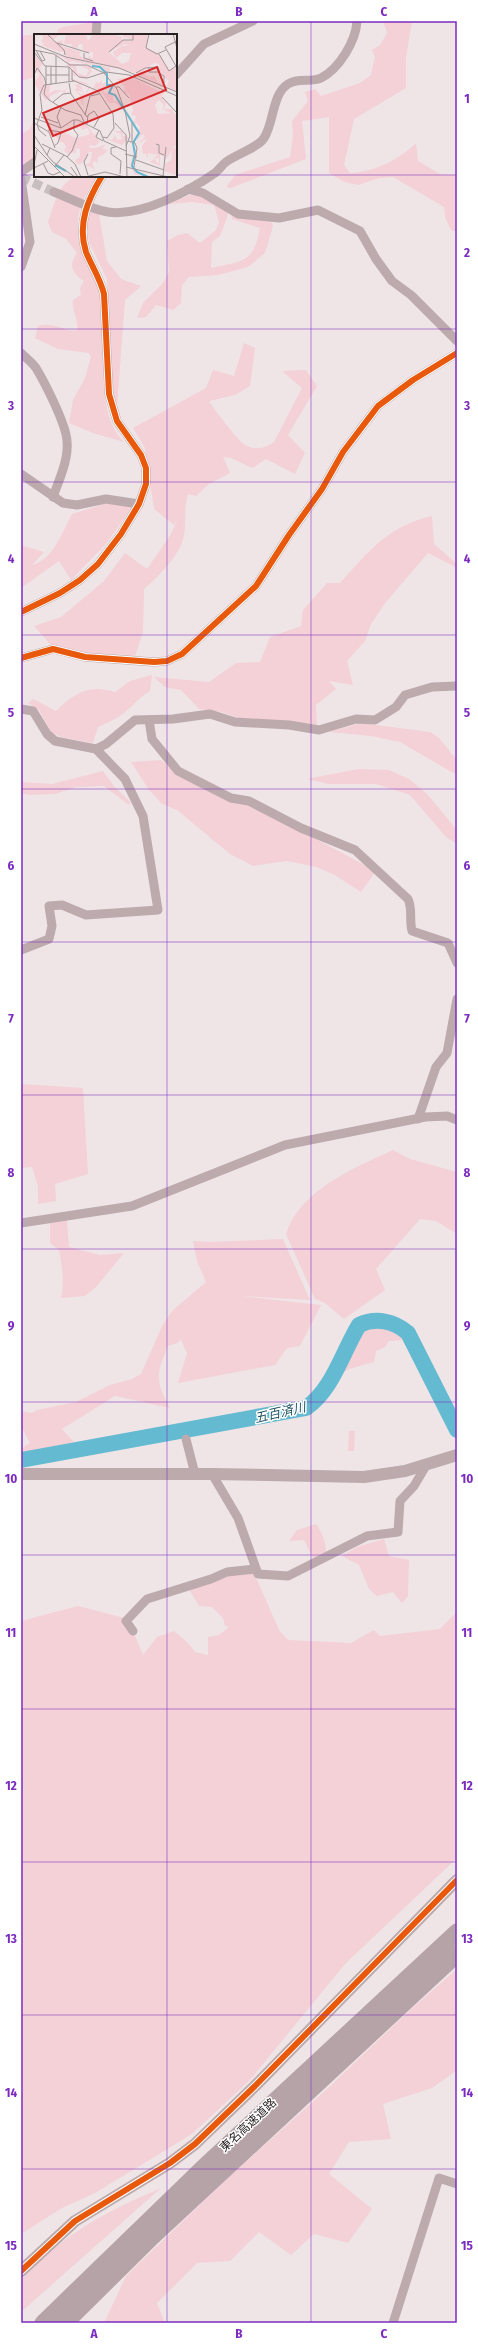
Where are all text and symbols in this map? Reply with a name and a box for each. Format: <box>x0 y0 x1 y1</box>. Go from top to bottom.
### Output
text: A <box>89 4 98 19</box>
text: B <box>235 4 243 19</box>
text: C <box>381 4 388 19</box>
inset map <box>34 34 177 177</box>
text: 1 <box>8 91 14 106</box>
text: 1 <box>464 91 470 106</box>
text: 2 <box>7 245 14 260</box>
text: 2 <box>463 245 470 260</box>
text: 3 <box>7 398 14 413</box>
text: 3 <box>463 398 470 413</box>
text: 4 <box>8 551 15 566</box>
text: 4 <box>464 551 471 566</box>
text: 5 <box>8 705 14 720</box>
text: 5 <box>464 705 470 720</box>
text: 6 <box>8 858 15 873</box>
text: 6 <box>464 858 471 873</box>
text: 7 <box>8 1011 14 1026</box>
text: 7 <box>464 1011 470 1026</box>
text: 8 <box>8 1165 15 1180</box>
text: 8 <box>464 1165 471 1180</box>
text: 9 <box>8 1318 15 1333</box>
text: 9 <box>464 1318 471 1333</box>
water label: 五百済川 <box>253 1399 309 1426</box>
text: 10 <box>5 1471 17 1486</box>
text: 10 <box>461 1471 473 1486</box>
text: 11 <box>6 1625 16 1640</box>
text: 11 <box>462 1625 472 1640</box>
text: 12 <box>5 1778 17 1793</box>
text: 12 <box>461 1778 473 1793</box>
text: 13 <box>5 1931 17 1946</box>
text: 13 <box>461 1931 473 1946</box>
text: 14 <box>5 2085 17 2100</box>
text: 14 <box>461 2085 473 2100</box>
street label: 東名高速道路 <box>217 2095 279 2155</box>
text: 15 <box>5 2238 17 2253</box>
text: 15 <box>461 2238 473 2253</box>
text: A <box>89 2326 98 2341</box>
text: B <box>235 2326 243 2341</box>
text: C <box>381 2326 388 2341</box>

